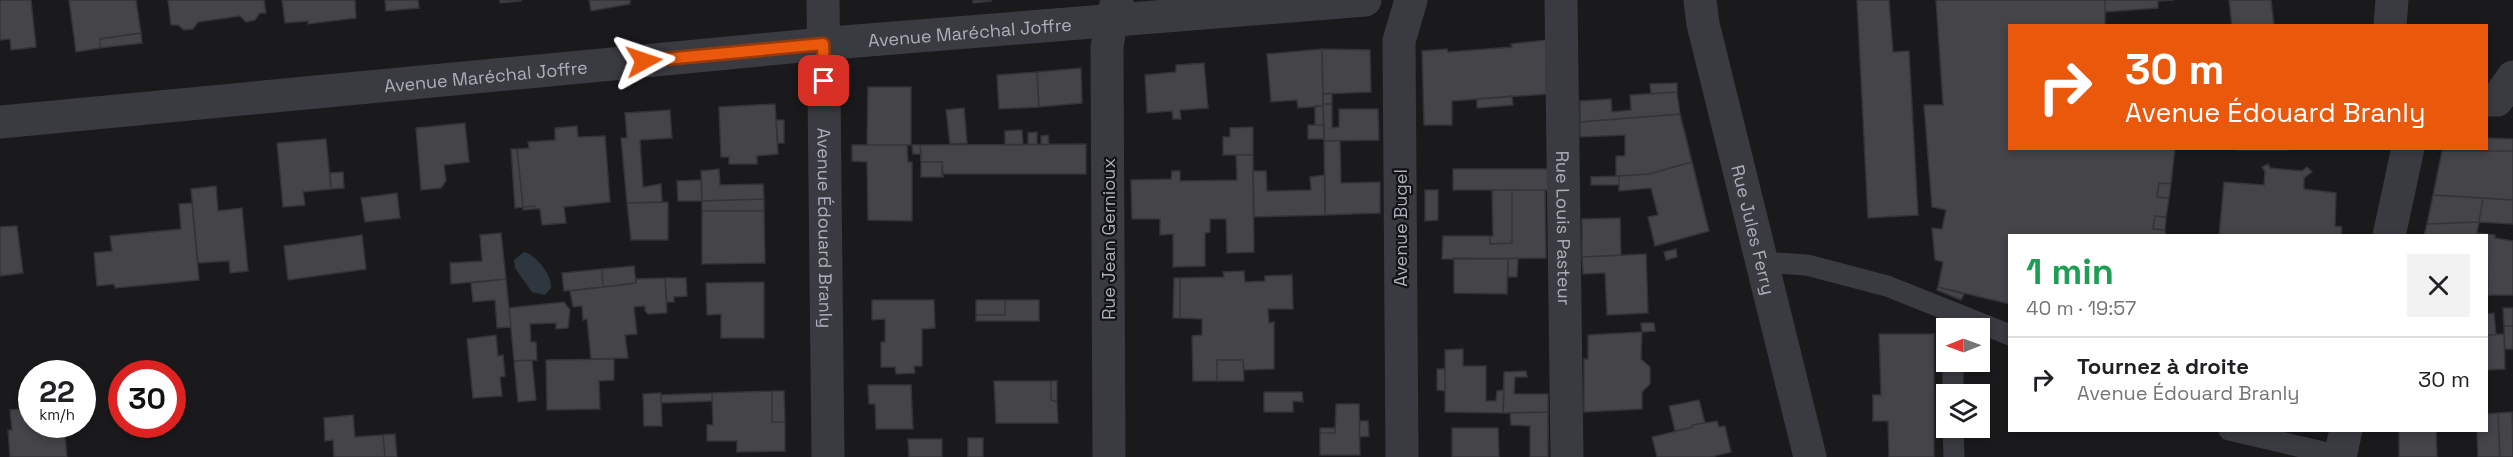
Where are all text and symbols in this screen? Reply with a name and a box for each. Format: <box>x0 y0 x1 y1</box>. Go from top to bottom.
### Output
street label: Avenue Maréchal Joffre <box>867 12 1073 52</box>
position arrow <box>612 29 676 93</box>
text: 30 m <box>2125 43 2224 96</box>
icon: right <box>2026 48 2104 126</box>
street label: Avenue Maréchal Joffre <box>383 55 589 97</box>
pin <box>798 55 849 106</box>
icon: arrive <box>807 64 840 97</box>
text: Avenue Édouard Branly <box>2125 95 2425 130</box>
street label: Avenue Édouard Branly <box>813 128 838 328</box>
street label: Rue Louis Pasteur <box>1551 150 1577 306</box>
street label: Rue Jean Gernioux <box>1097 158 1120 320</box>
street label: Rue Jules Ferry <box>1727 162 1781 297</box>
street label: Avenue Bugel <box>1389 169 1412 287</box>
text: 1 min <box>2026 249 2114 295</box>
button: close <box>2407 254 2470 317</box>
text: 40 m · 19:57 <box>2026 295 2136 321</box>
north arrow <box>1936 318 1990 372</box>
map controls <box>1936 318 1990 438</box>
text: Tournez à droite <box>2077 352 2249 380</box>
speed limit sign: 30 <box>108 360 186 438</box>
icon: right <box>2026 363 2059 396</box>
text: 30 m <box>2418 365 2470 393</box>
text: 22 <box>39 372 75 411</box>
text: Avenue Édouard Branly <box>2077 380 2300 406</box>
button: layers <box>1936 384 1990 438</box>
text: km/h <box>39 405 75 424</box>

